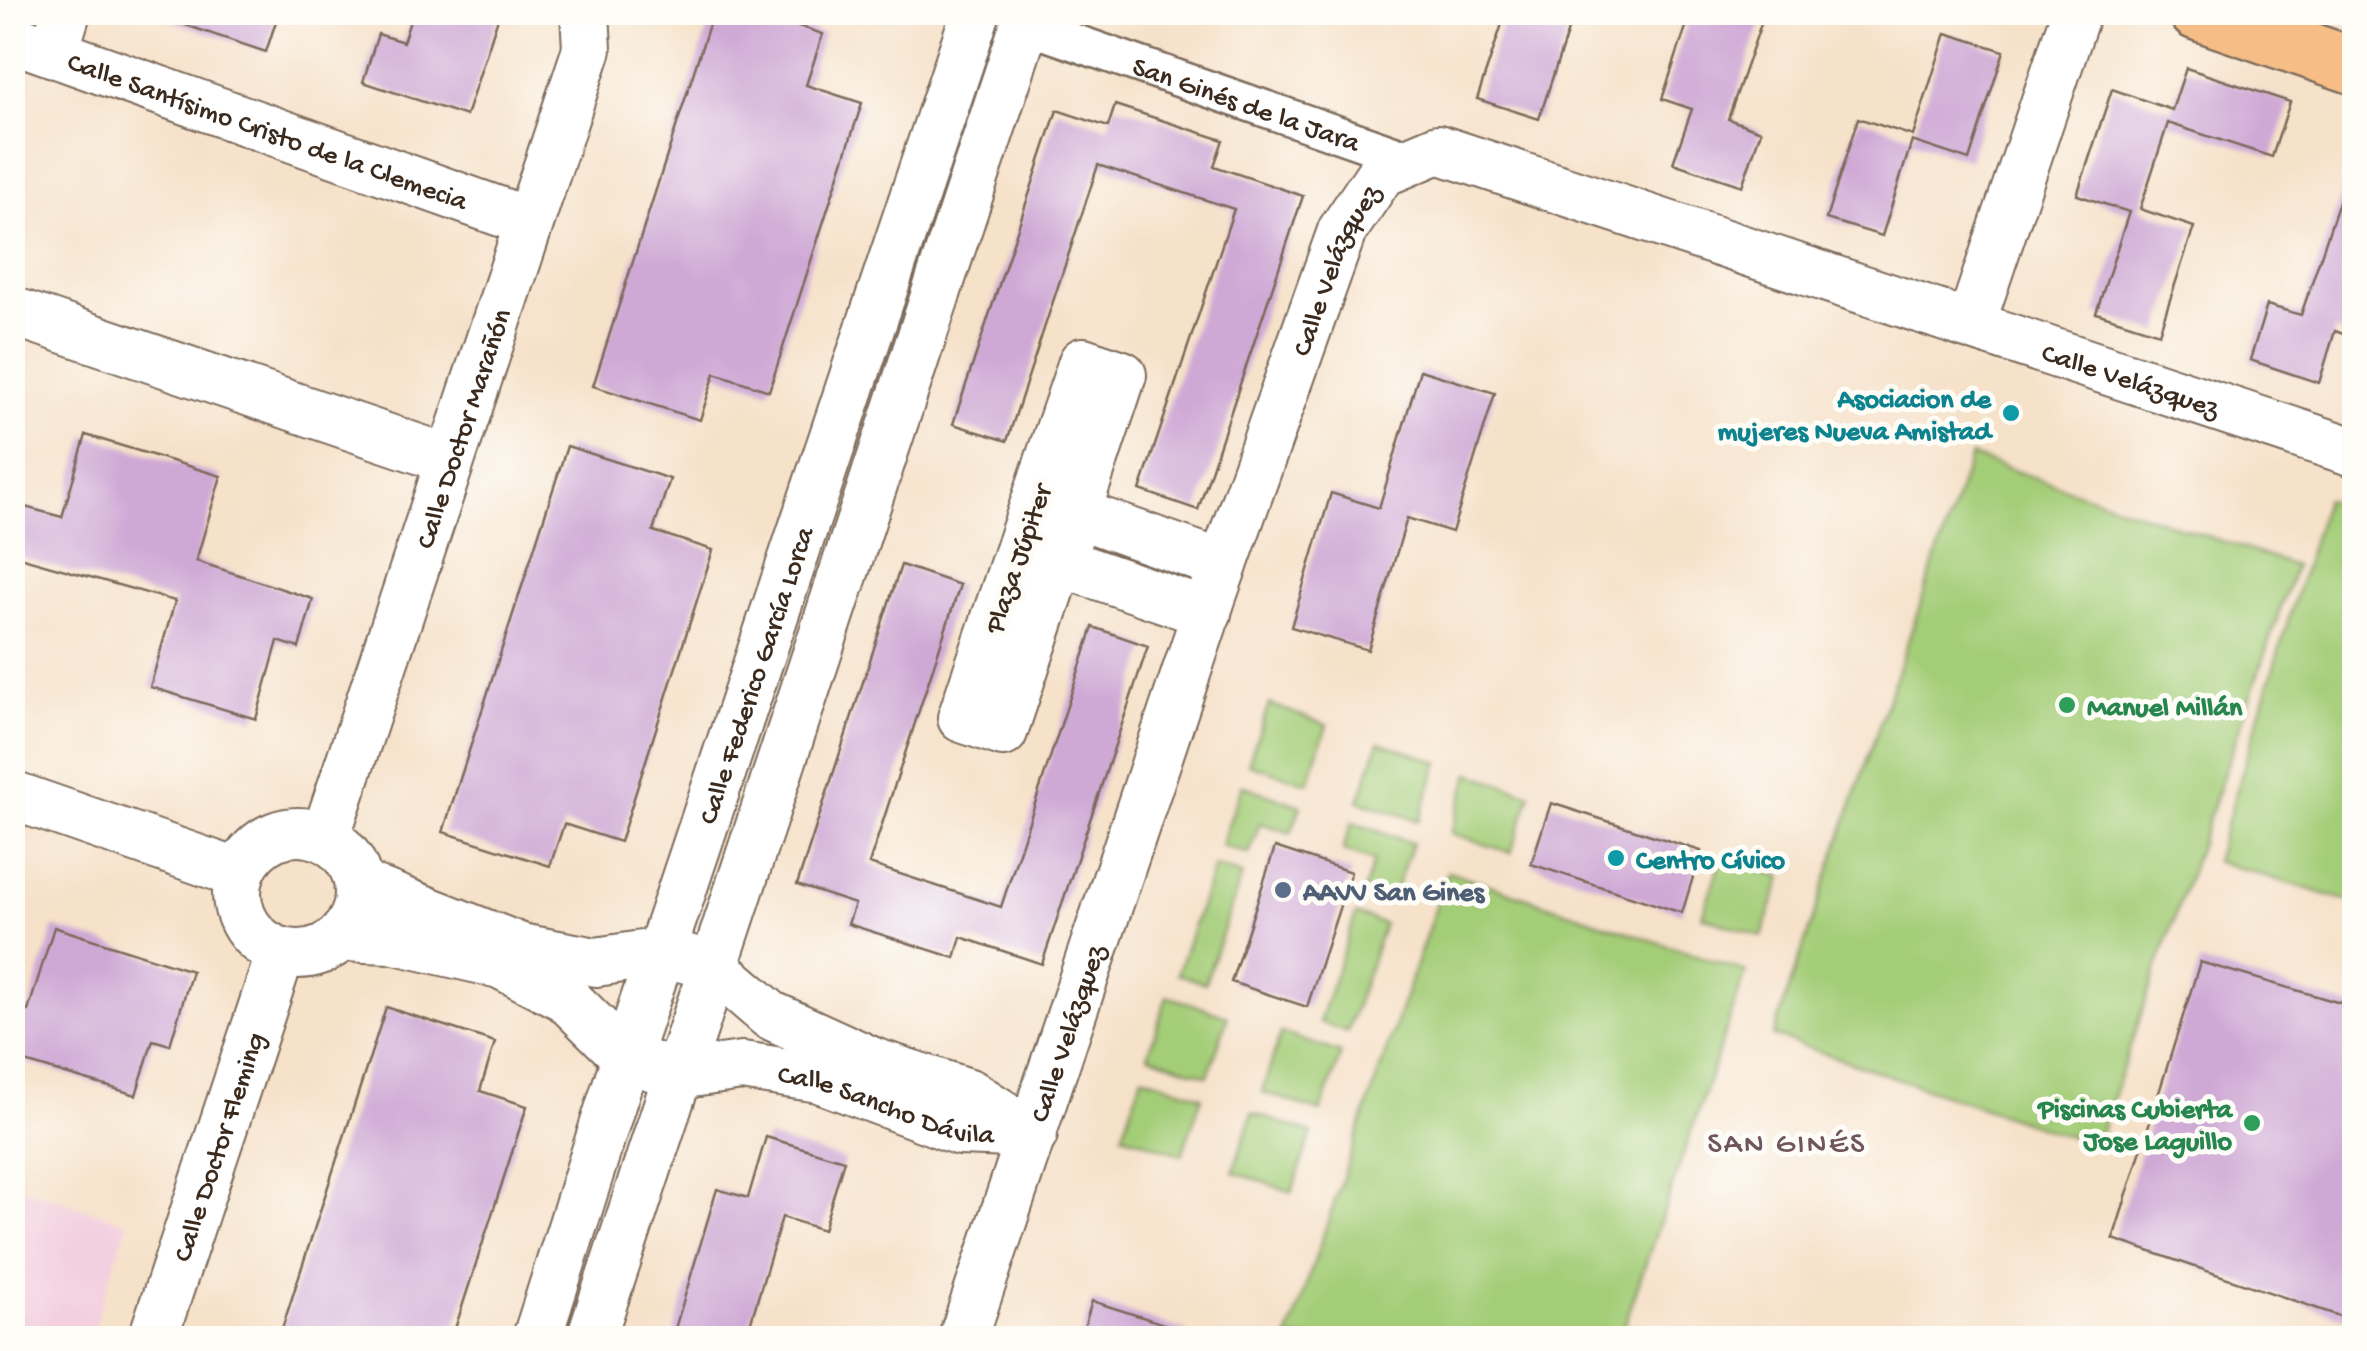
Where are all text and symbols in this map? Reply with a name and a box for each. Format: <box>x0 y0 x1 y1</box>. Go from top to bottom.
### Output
street label: Calle Santísimo Cristo de la Clemecia <box>62 47 473 220</box>
street label: San Ginés de la Jara <box>1127 52 1365 162</box>
street label: Calle Velázquez <box>1287 178 1391 361</box>
street label: Calle Doctor Marañón <box>410 305 521 554</box>
street label: Calle Velázquez <box>2037 338 2224 428</box>
place label: Asociacion de mujeres Nueva Amistad <box>1718 385 1994 450</box>
marker: Asociacion de mujeres Nueva Amistad <box>2000 402 2022 424</box>
street label: Plaza Júpiter <box>979 479 1062 639</box>
street label: Calle Federico García Lorca <box>693 522 824 829</box>
place label: Manuel Millán <box>2087 693 2243 726</box>
marker: Manuel Millán <box>2056 694 2078 716</box>
place label: Centro Cívico <box>1636 846 1786 879</box>
marker: Centro Cívico <box>1605 847 1627 869</box>
place label: AAVV San Gines <box>1302 878 1486 911</box>
marker: AAVV San Gines <box>1272 879 1294 901</box>
street label: Calle Velázquez <box>1025 940 1115 1127</box>
street label: Calle Doctor Fleming <box>168 1029 274 1266</box>
street label: Calle Sancho Dávila <box>775 1060 996 1153</box>
place label: Piscinas Cubierta Jose Laguillo <box>2036 1095 2233 1160</box>
marker: Piscinas Cubierta Jose Laguillo <box>2241 1112 2263 1134</box>
district label: SAN GINÉS <box>1707 1129 1867 1164</box>

